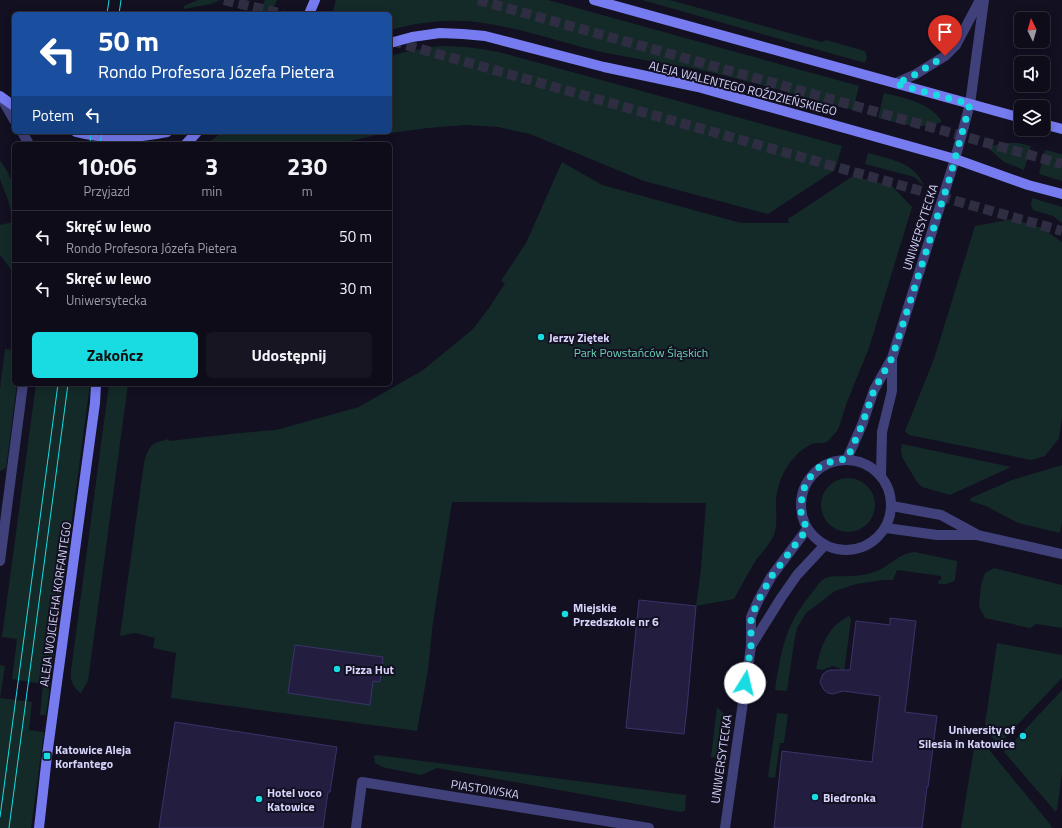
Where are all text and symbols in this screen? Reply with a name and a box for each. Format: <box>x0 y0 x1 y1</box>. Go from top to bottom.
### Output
north arrow <box>1014 12 1050 48</box>
map controls <box>1014 12 1050 136</box>
pin <box>928 15 962 56</box>
text: 50 m <box>98 19 159 62</box>
icon: arrive <box>934 21 956 43</box>
icon: left <box>32 28 84 80</box>
street label: ALEJA WALENTEGO ROŹDZIEŃSKIEGO <box>647 55 839 121</box>
button: sound <box>1014 56 1050 92</box>
text: Rondo Profesora Józefa Pietera <box>98 58 334 85</box>
button: layers <box>1014 100 1050 136</box>
text: Potem <box>32 104 74 127</box>
icon: left <box>82 104 104 126</box>
text: 10:06 <box>77 148 137 184</box>
text: 3 <box>205 148 219 184</box>
text: 230 <box>287 148 327 184</box>
text: Przyjazd <box>83 181 130 201</box>
text: min <box>201 181 222 201</box>
text: m <box>302 181 313 201</box>
street label: UNIWERSYTECKA <box>897 181 943 273</box>
text: Skręć w lewo <box>66 215 151 238</box>
text: 50 m <box>339 225 372 248</box>
icon: left <box>32 226 54 248</box>
text: Rondo Profesora Józefa Pietera <box>66 238 237 258</box>
text: Skręć w lewo <box>66 267 151 290</box>
text: 30 m <box>339 277 372 300</box>
icon: left <box>32 278 54 300</box>
text: Uniwersytecka <box>66 290 147 310</box>
place label: Jerzy Ziętek <box>549 328 610 347</box>
button: Zakończ <box>32 332 198 378</box>
button: Udostępnij <box>206 332 372 378</box>
marker: Jerzy Ziętek <box>536 332 546 342</box>
park label: Park Powstańców Śląskich <box>574 343 708 362</box>
street label: ALEJA WOJCIECHA KORFANTEGO <box>34 520 76 688</box>
place label: Miejskie Przedszkole nr 6 <box>573 598 659 631</box>
marker: Miejskie Przedszkole nr 6 <box>560 609 570 619</box>
place label: Pizza Hut <box>345 660 395 679</box>
position arrow <box>724 662 766 704</box>
marker: Pizza Hut <box>332 664 342 674</box>
street label: UNIWERSYTECKA <box>705 713 737 805</box>
place label: University of Silesia in Katowice <box>918 720 1016 753</box>
marker: University of Silesia in Katowice <box>1018 731 1028 741</box>
place label: Katowice Aleja Korfantego <box>55 740 131 773</box>
marker: Katowice Aleja Korfantego <box>42 751 52 761</box>
street label: PIASTOWSKA <box>450 774 520 804</box>
place label: Hotel voco Katowice <box>267 783 322 816</box>
place label: Biedronka <box>823 788 876 807</box>
marker: Biedronka <box>810 792 820 802</box>
marker: Hotel voco Katowice <box>254 794 264 804</box>

